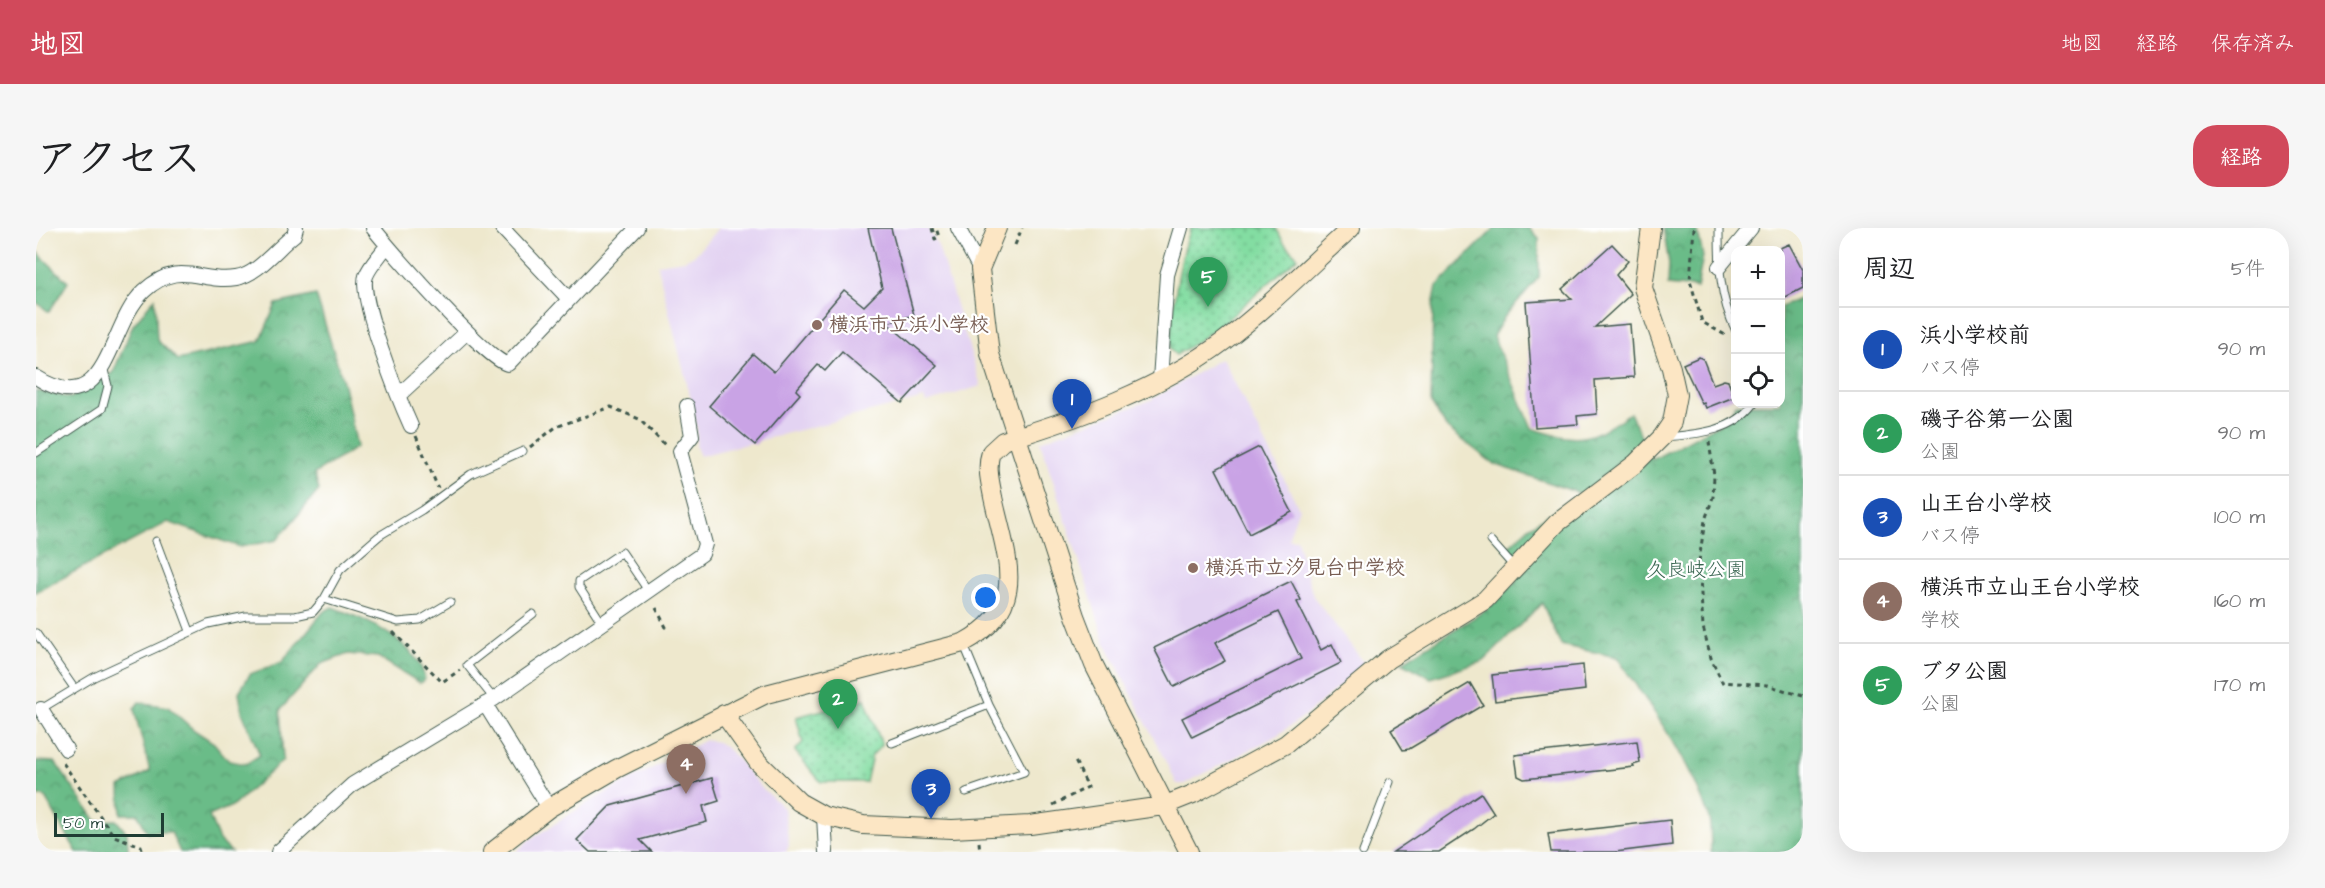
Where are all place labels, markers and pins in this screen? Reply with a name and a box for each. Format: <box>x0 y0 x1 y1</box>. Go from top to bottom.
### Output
pin: 5 <box>1188 257 1228 307</box>
place label: 横浜市立浜小学校 <box>829 311 989 339</box>
marker: 横浜市立浜小学校 <box>810 318 824 332</box>
pin: 1 <box>1052 380 1092 429</box>
place label: 横浜市立汐見台中学校 <box>1205 554 1405 582</box>
marker: 横浜市立汐見台中学校 <box>1186 561 1200 575</box>
pin: 2 <box>818 680 858 729</box>
pin: 4 <box>666 744 706 794</box>
pin: 3 <box>912 770 950 819</box>

